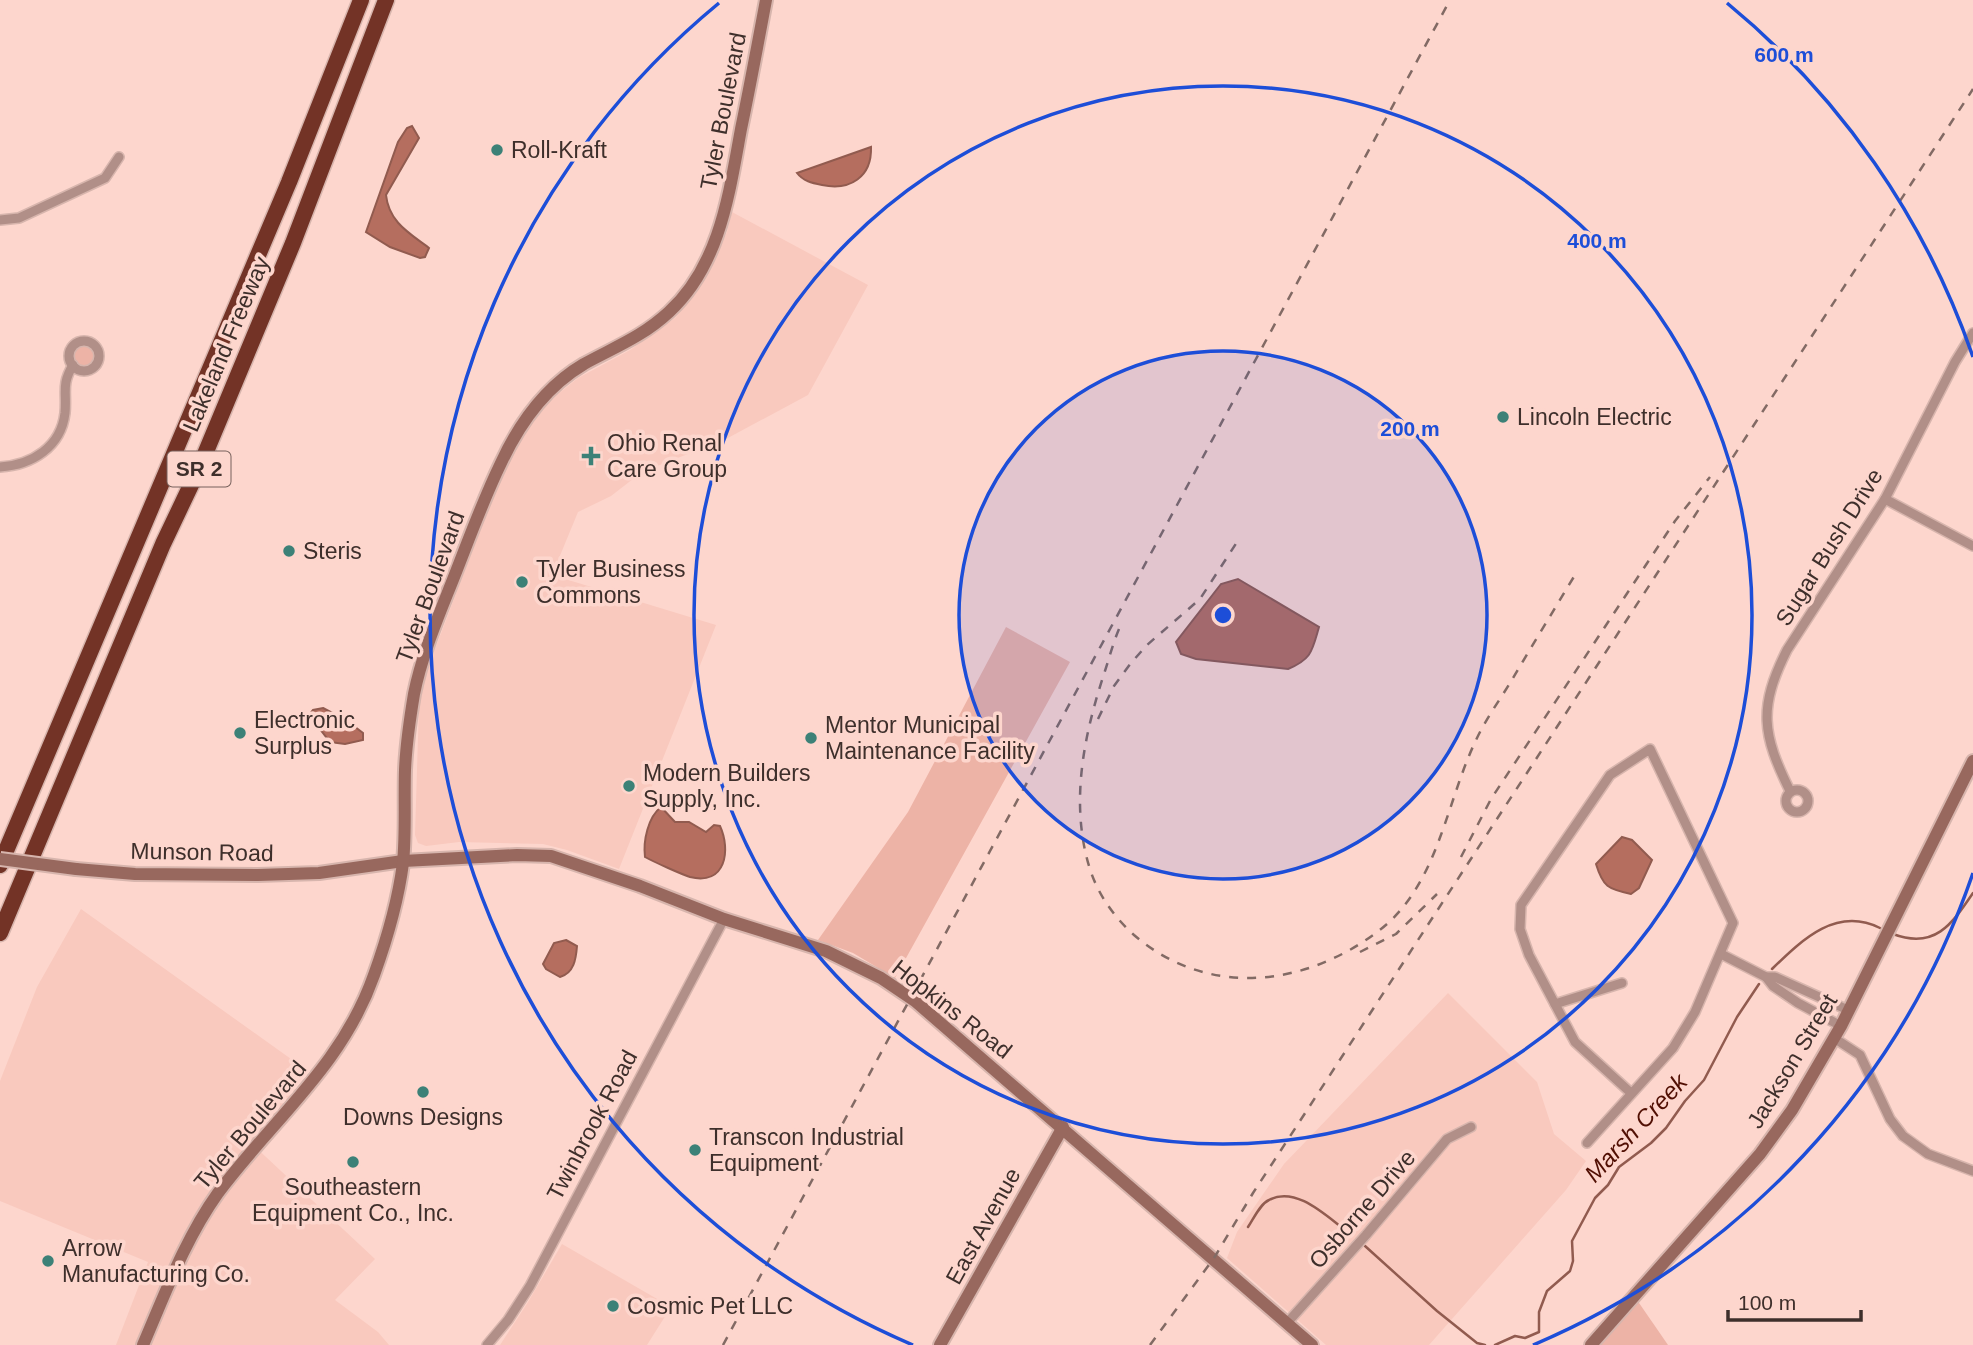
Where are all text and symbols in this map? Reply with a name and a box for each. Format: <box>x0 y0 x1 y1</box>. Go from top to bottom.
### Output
street label: Tyler Boulevard <box>695 30 751 192</box>
text: 600 m <box>1754 43 1814 66</box>
place label: Roll-Kraft <box>511 137 607 163</box>
marker: Roll-Kraft <box>489 142 505 158</box>
text: 400 m <box>1567 229 1627 252</box>
street label: Lakeland Freeway <box>177 252 275 436</box>
place label: Lincoln Electric <box>1517 404 1672 430</box>
marker: Lincoln Electric <box>1495 409 1511 425</box>
text: 200 m <box>1380 417 1440 440</box>
place label: Ohio Renal Care Group <box>607 430 727 482</box>
marker: Ohio Renal Care Group <box>581 446 601 466</box>
road number: SR 2 <box>168 452 230 486</box>
street label: Sugar Bush Drive <box>1770 464 1888 630</box>
street label: Tyler Boulevard <box>390 507 470 667</box>
place label: Steris <box>303 538 362 564</box>
marker: Steris <box>281 543 297 559</box>
place label: Tyler Business Commons <box>536 556 686 608</box>
marker: Tyler Business Commons <box>514 574 530 590</box>
centre of rings <box>1211 603 1235 627</box>
place label: Electronic Surplus <box>254 707 355 759</box>
place label: Mentor Municipal Maintenance Facility <box>825 712 1035 764</box>
marker: Electronic Surplus <box>232 725 248 741</box>
marker: Mentor Municipal Maintenance Facility <box>803 730 819 746</box>
place label: Modern Builders Supply, Inc. <box>643 760 810 812</box>
marker: Modern Builders Supply, Inc. <box>621 778 637 794</box>
street label: Munson Road <box>130 838 274 866</box>
street label: Hopkins Road <box>887 954 1017 1064</box>
street label: Jackson Street <box>1742 989 1843 1133</box>
street label: Twinbrook Road <box>542 1046 642 1204</box>
street label: Tyler Boulevard <box>189 1055 311 1195</box>
water label: Marsh Creek <box>1579 1067 1694 1187</box>
marker: Downs Designs <box>415 1084 431 1100</box>
place label: Downs Designs <box>343 1104 503 1130</box>
place label: Transcon Industrial Equipment <box>709 1124 904 1176</box>
marker: Transcon Industrial Equipment <box>687 1142 703 1158</box>
street label: Osborne Drive <box>1304 1145 1420 1273</box>
marker: Southeastern Equipment Co., Inc. <box>345 1154 361 1170</box>
street label: East Avenue <box>940 1163 1026 1289</box>
place label: Southeastern Equipment Co., Inc. <box>252 1174 454 1226</box>
place label: Arrow Manufacturing Co. <box>62 1235 250 1287</box>
marker: Arrow Manufacturing Co. <box>40 1253 56 1269</box>
scale bar <box>1728 1278 1861 1322</box>
text: 100 m <box>1738 1291 1796 1314</box>
place label: Cosmic Pet LLC <box>627 1293 793 1319</box>
marker: Cosmic Pet LLC <box>605 1298 621 1314</box>

